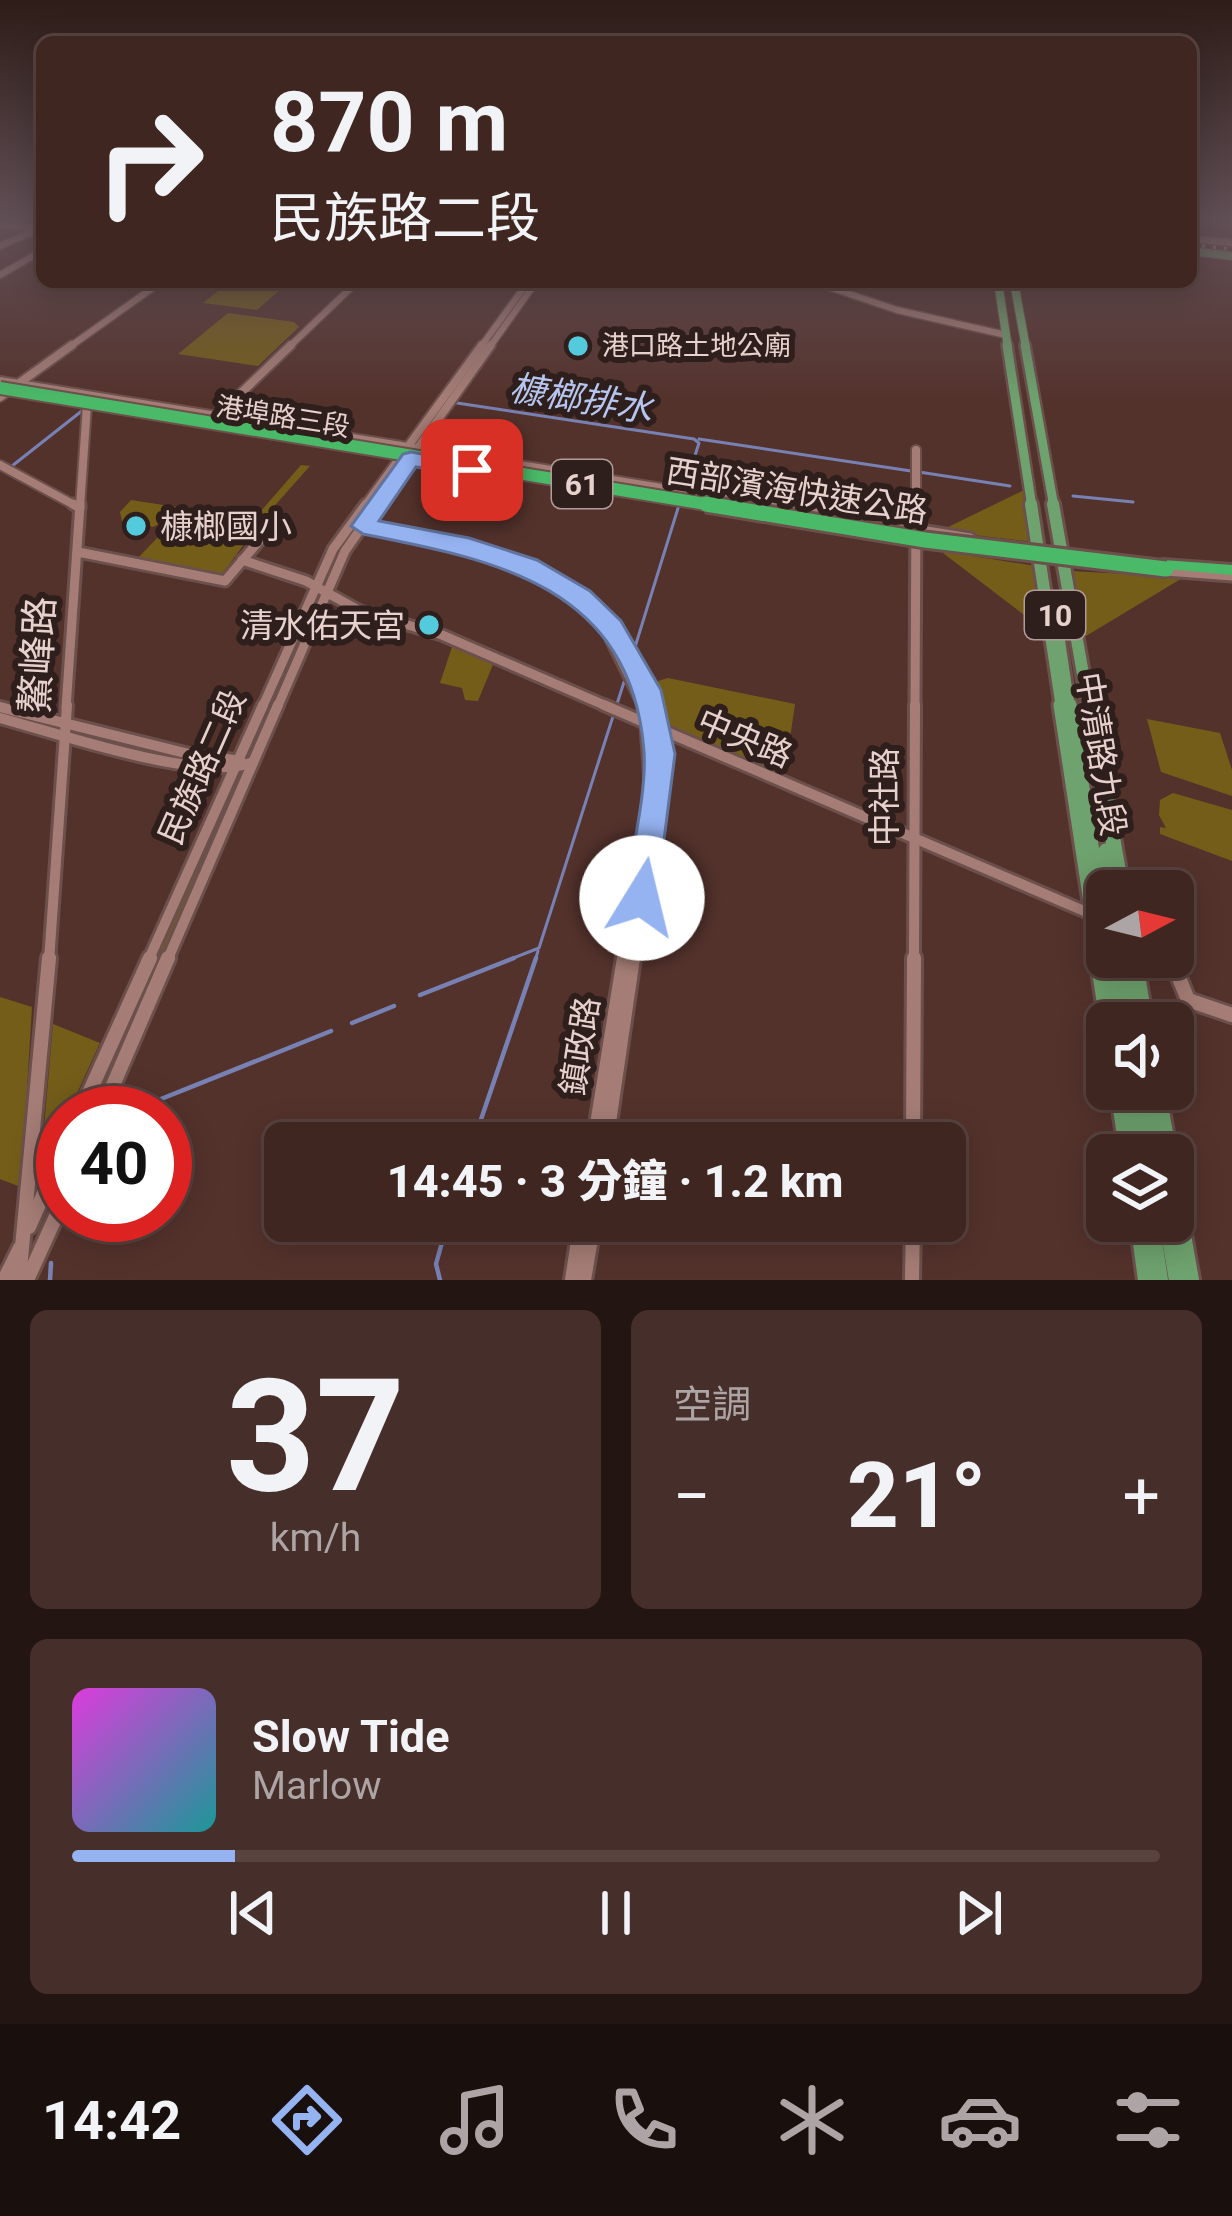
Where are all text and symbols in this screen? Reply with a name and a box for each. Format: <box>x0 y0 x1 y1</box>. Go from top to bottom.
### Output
text: 870 m <box>270 73 508 172</box>
icon: right <box>72 84 228 240</box>
text: 民族路二段 <box>270 187 540 250</box>
place label: 港口路土地公廟 <box>602 330 791 362</box>
marker: 港口路土地公廟 <box>565 333 591 359</box>
water label: 槺榔排水 <box>507 367 657 431</box>
street label: 港埠路三段 <box>214 391 352 443</box>
pin <box>421 419 523 521</box>
icon: arrive <box>439 437 505 503</box>
street label: 西部濱海快速公路 <box>664 451 930 531</box>
road number: 61 <box>552 460 612 508</box>
place label: 槺榔國小 <box>160 507 292 546</box>
marker: 槺榔國小 <box>123 513 149 539</box>
road number: 10 <box>1025 591 1085 639</box>
street label: 鰲峰路 <box>12 595 64 715</box>
place label: 清水佑天宮 <box>240 606 405 645</box>
marker: 清水佑天宮 <box>416 612 442 638</box>
street label: 中清路九段 <box>1069 669 1133 839</box>
street label: 民族路二段 <box>151 684 253 850</box>
street label: 中央路 <box>692 701 798 775</box>
street label: 中社路 <box>865 748 904 847</box>
position arrow <box>579 835 705 961</box>
north arrow <box>1086 870 1194 978</box>
map controls <box>1086 870 1194 1242</box>
street label: 鎮政路 <box>553 994 607 1098</box>
button: sound <box>1086 1002 1194 1110</box>
speed limit sign: 40 <box>36 1086 192 1242</box>
button: layers <box>1086 1134 1194 1242</box>
text: 14:45 · 3 分鐘 · 1.2 km <box>387 1155 843 1208</box>
text: 37 <box>226 1345 405 1528</box>
text: 空調 <box>673 1382 751 1428</box>
text: 21° <box>847 1444 986 1549</box>
text: − <box>673 1458 711 1535</box>
text: + <box>1123 1458 1160 1535</box>
text: km/h <box>270 1515 361 1561</box>
text: Slow Tide <box>252 1710 450 1763</box>
text: Marlow <box>252 1763 382 1809</box>
icon: previous <box>220 1880 286 1946</box>
icon: pause <box>583 1880 649 1946</box>
icon: next <box>946 1880 1012 1946</box>
icon: directions <box>265 2078 349 2162</box>
icon: music <box>433 2078 517 2162</box>
icon: phone <box>602 2078 686 2162</box>
icon: climate <box>770 2078 854 2162</box>
icon: car <box>938 2078 1022 2162</box>
icon: filters <box>1106 2078 1190 2162</box>
text: 14:42 <box>42 2089 181 2152</box>

